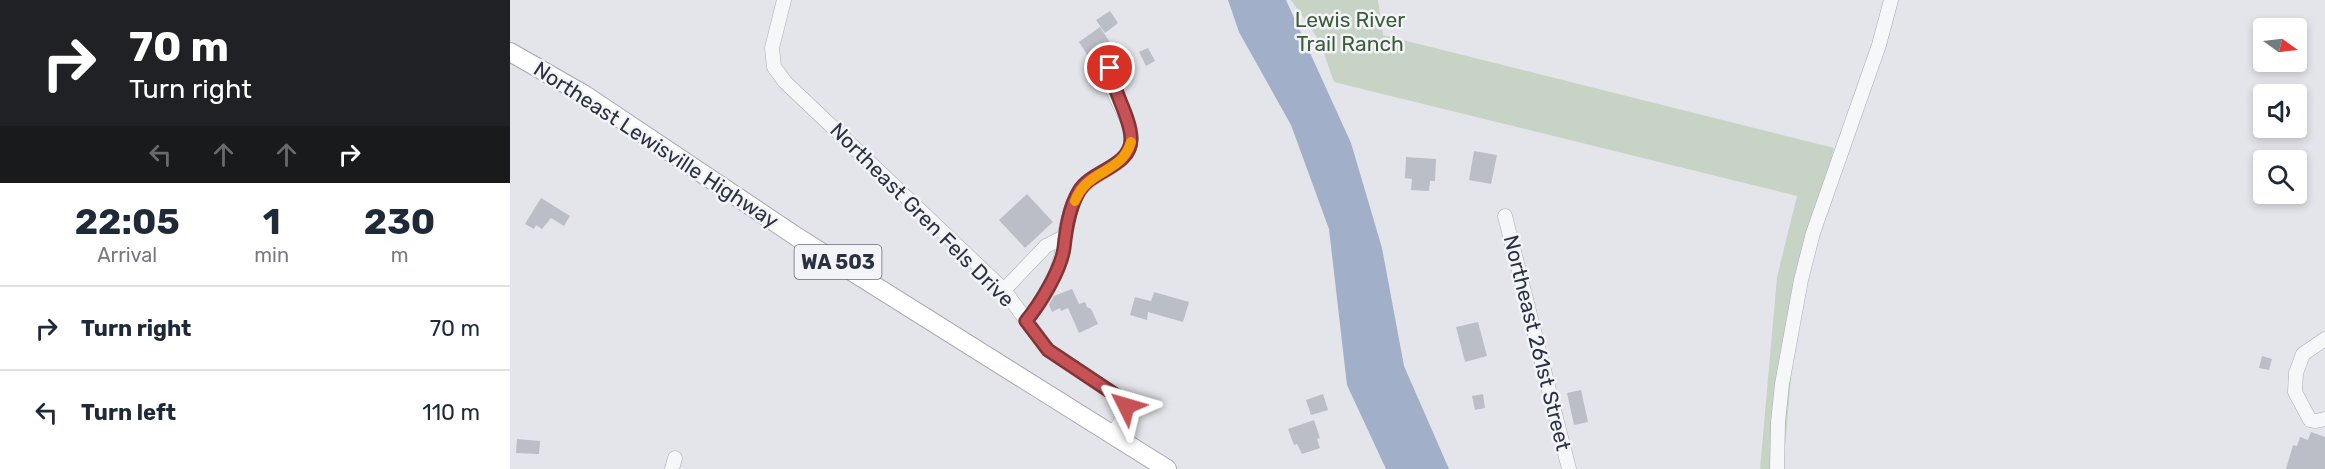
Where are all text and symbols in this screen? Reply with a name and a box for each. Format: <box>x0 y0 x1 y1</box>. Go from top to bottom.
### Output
park label: Lewis River Trail Ranch <box>1295 7 1405 56</box>
north arrow <box>2253 18 2307 72</box>
map controls <box>2253 18 2307 204</box>
text: 70 m <box>129 22 229 72</box>
icon: right <box>30 24 108 102</box>
pin <box>1084 42 1135 93</box>
icon: arrive <box>1093 51 1126 84</box>
street label: Northeast Lewisville Highway <box>529 56 784 233</box>
text: Turn right <box>129 73 252 105</box>
button: sound <box>2253 84 2307 138</box>
street label: Northeast Gren Fels Drive <box>825 117 1020 312</box>
icon: left <box>144 138 177 171</box>
icon: ahead <box>207 138 240 171</box>
icon: ahead <box>270 138 303 171</box>
icon: right <box>333 138 366 171</box>
button: search <box>2253 150 2307 204</box>
text: 22:05 <box>75 200 180 243</box>
text: 1 <box>263 200 281 243</box>
text: 230 <box>364 200 435 243</box>
street label: Northeast 261st Street <box>1499 233 1576 453</box>
text: Arrival <box>97 243 157 267</box>
text: min <box>254 243 289 267</box>
text: m <box>391 243 408 267</box>
road number: WA 503 <box>794 245 882 279</box>
icon: right <box>30 312 63 345</box>
text: Turn right <box>81 315 191 342</box>
text: 70 m <box>430 315 480 342</box>
position arrow <box>1094 374 1158 438</box>
icon: left <box>30 396 63 429</box>
text: Turn left <box>81 399 176 426</box>
text: 110 m <box>422 399 480 426</box>

